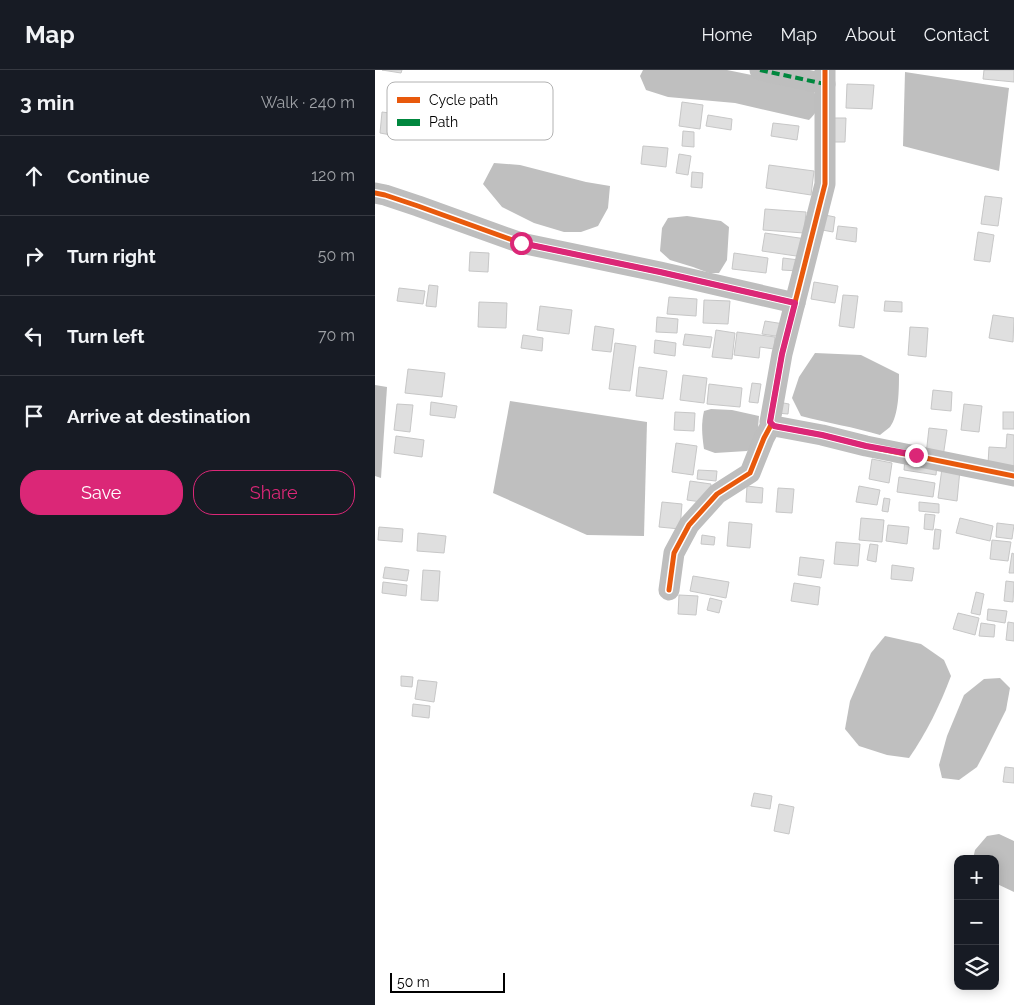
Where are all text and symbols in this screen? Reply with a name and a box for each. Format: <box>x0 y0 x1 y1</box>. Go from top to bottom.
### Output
text: Map <box>25 20 75 49</box>
text: Home <box>701 24 752 45</box>
text: Map <box>780 24 817 45</box>
text: About <box>845 24 896 45</box>
text: Contact <box>924 24 989 45</box>
legend <box>387 82 553 140</box>
text: 3 min <box>20 90 74 115</box>
text: Cycle path <box>429 92 498 108</box>
text: Walk · 240 m <box>261 93 355 112</box>
text: Path <box>429 114 458 130</box>
icon: ahead <box>20 162 48 190</box>
text: Continue <box>67 165 150 187</box>
text: 120 m <box>311 166 355 185</box>
route start <box>510 232 533 255</box>
icon: right <box>20 242 48 270</box>
text: Turn right <box>67 245 156 267</box>
text: 50 m <box>318 246 355 265</box>
icon: left <box>20 322 48 350</box>
text: Turn left <box>67 325 144 347</box>
text: 70 m <box>318 326 355 345</box>
icon: arrive <box>20 402 48 430</box>
text: Arrive at destination <box>67 405 251 427</box>
route end <box>905 444 928 467</box>
button: Save <box>20 470 183 515</box>
button: Share <box>193 470 355 515</box>
map controls <box>954 855 999 990</box>
button: + <box>954 855 999 900</box>
button: − <box>954 900 999 945</box>
button: layers <box>954 945 999 990</box>
scale bar <box>390 970 505 993</box>
text: 50 m <box>397 974 430 990</box>

